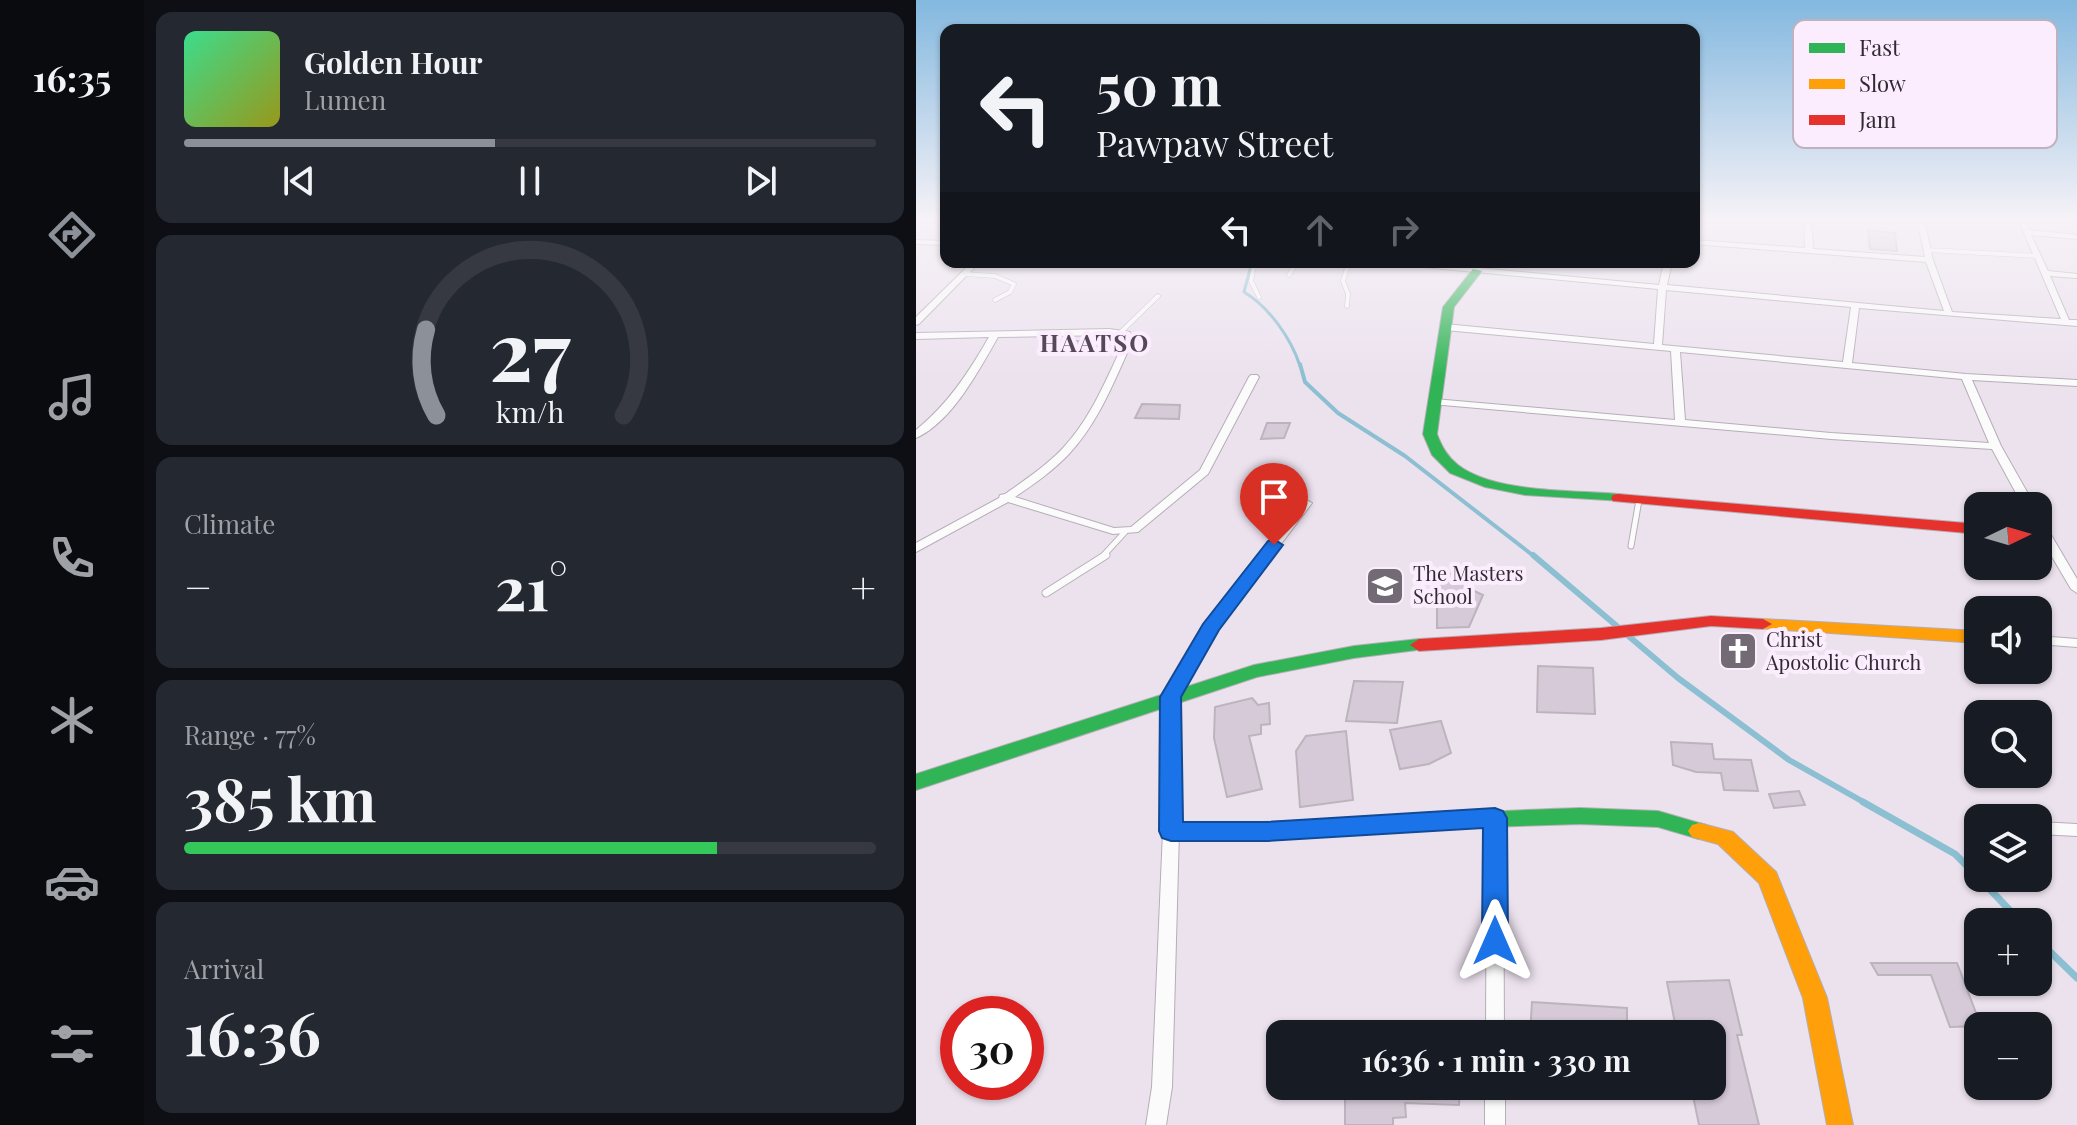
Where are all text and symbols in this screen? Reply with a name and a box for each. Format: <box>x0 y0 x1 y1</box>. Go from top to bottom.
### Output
legend <box>1793 20 2057 148</box>
text: Fast <box>1859 32 1901 62</box>
text: Golden Hour <box>304 42 483 82</box>
text: 50 m <box>1096 46 1222 121</box>
text: 16:35 <box>33 53 111 101</box>
icon: left <box>964 56 1068 160</box>
text: Slow <box>1859 68 1906 98</box>
text: Lumen <box>304 82 386 117</box>
text: Jam <box>1858 104 1897 134</box>
text: Pawpaw Street <box>1096 118 1333 166</box>
icon: previous <box>277 159 321 203</box>
icon: pause <box>508 159 552 203</box>
icon: next <box>739 159 783 203</box>
icon: directions <box>44 207 100 263</box>
icon: left <box>1214 208 1258 252</box>
icon: ahead <box>1298 208 1342 252</box>
icon: right <box>1382 208 1426 252</box>
text: 27 <box>489 291 571 402</box>
district label: HAATSO <box>1040 326 1150 358</box>
icon: music <box>44 369 100 425</box>
text: km/h <box>496 392 564 430</box>
pin <box>1240 463 1308 545</box>
icon: arrive <box>1252 475 1296 519</box>
north arrow <box>1964 492 2052 580</box>
map controls <box>1964 492 2052 1100</box>
text: Climate <box>184 506 275 541</box>
icon: phone <box>44 530 100 586</box>
text: 21° <box>495 546 568 626</box>
text: − <box>184 556 212 615</box>
text: + <box>850 556 876 615</box>
place label: The Masters School <box>1413 559 1523 609</box>
school or university icon: The Masters School <box>1364 565 1406 607</box>
button: sound <box>1964 596 2052 684</box>
place label: Christ Apostolic Church <box>1765 625 1922 675</box>
church icon: Christ Apostolic Church <box>1717 630 1759 672</box>
icon: climate <box>44 692 100 748</box>
button: search <box>1964 700 2052 788</box>
text: Range · 77% <box>184 717 316 752</box>
text: 385 km <box>184 757 376 837</box>
button: layers <box>1964 804 2052 892</box>
icon: car <box>44 854 100 910</box>
position arrow <box>1453 899 1537 983</box>
button: + <box>1964 908 2052 996</box>
text: Arrival <box>184 951 264 986</box>
text: 16:36 <box>184 991 321 1071</box>
speed limit sign: 30 <box>940 996 1044 1100</box>
button: − <box>1964 1012 2052 1100</box>
icon: filters <box>44 1016 100 1072</box>
text: 16:36 · 1 min · 330 m <box>1361 1040 1631 1080</box>

